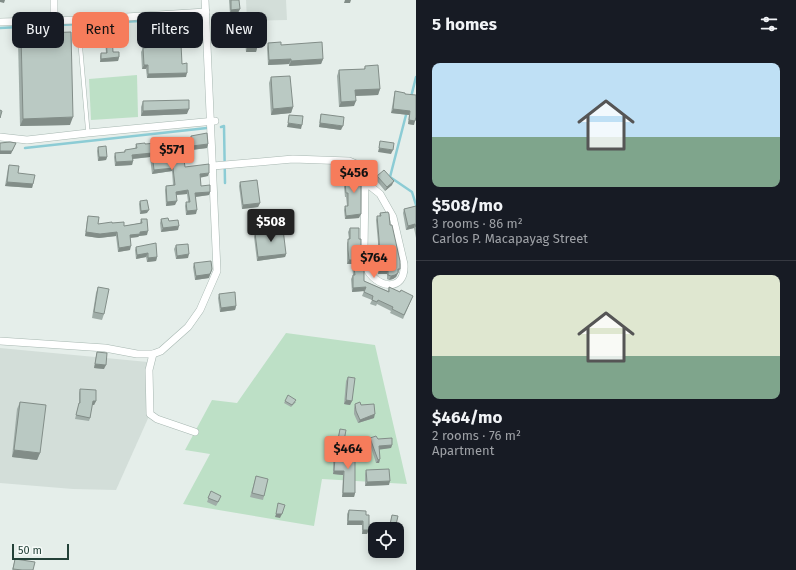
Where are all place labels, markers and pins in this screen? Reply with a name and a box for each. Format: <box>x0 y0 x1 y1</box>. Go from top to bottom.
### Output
pin: $571 <box>148 137 196 171</box>
pin: $456 <box>330 160 378 194</box>
pin: $508 <box>247 209 295 243</box>
pin: $764 <box>350 245 398 279</box>
pin: $464 <box>324 436 372 470</box>

